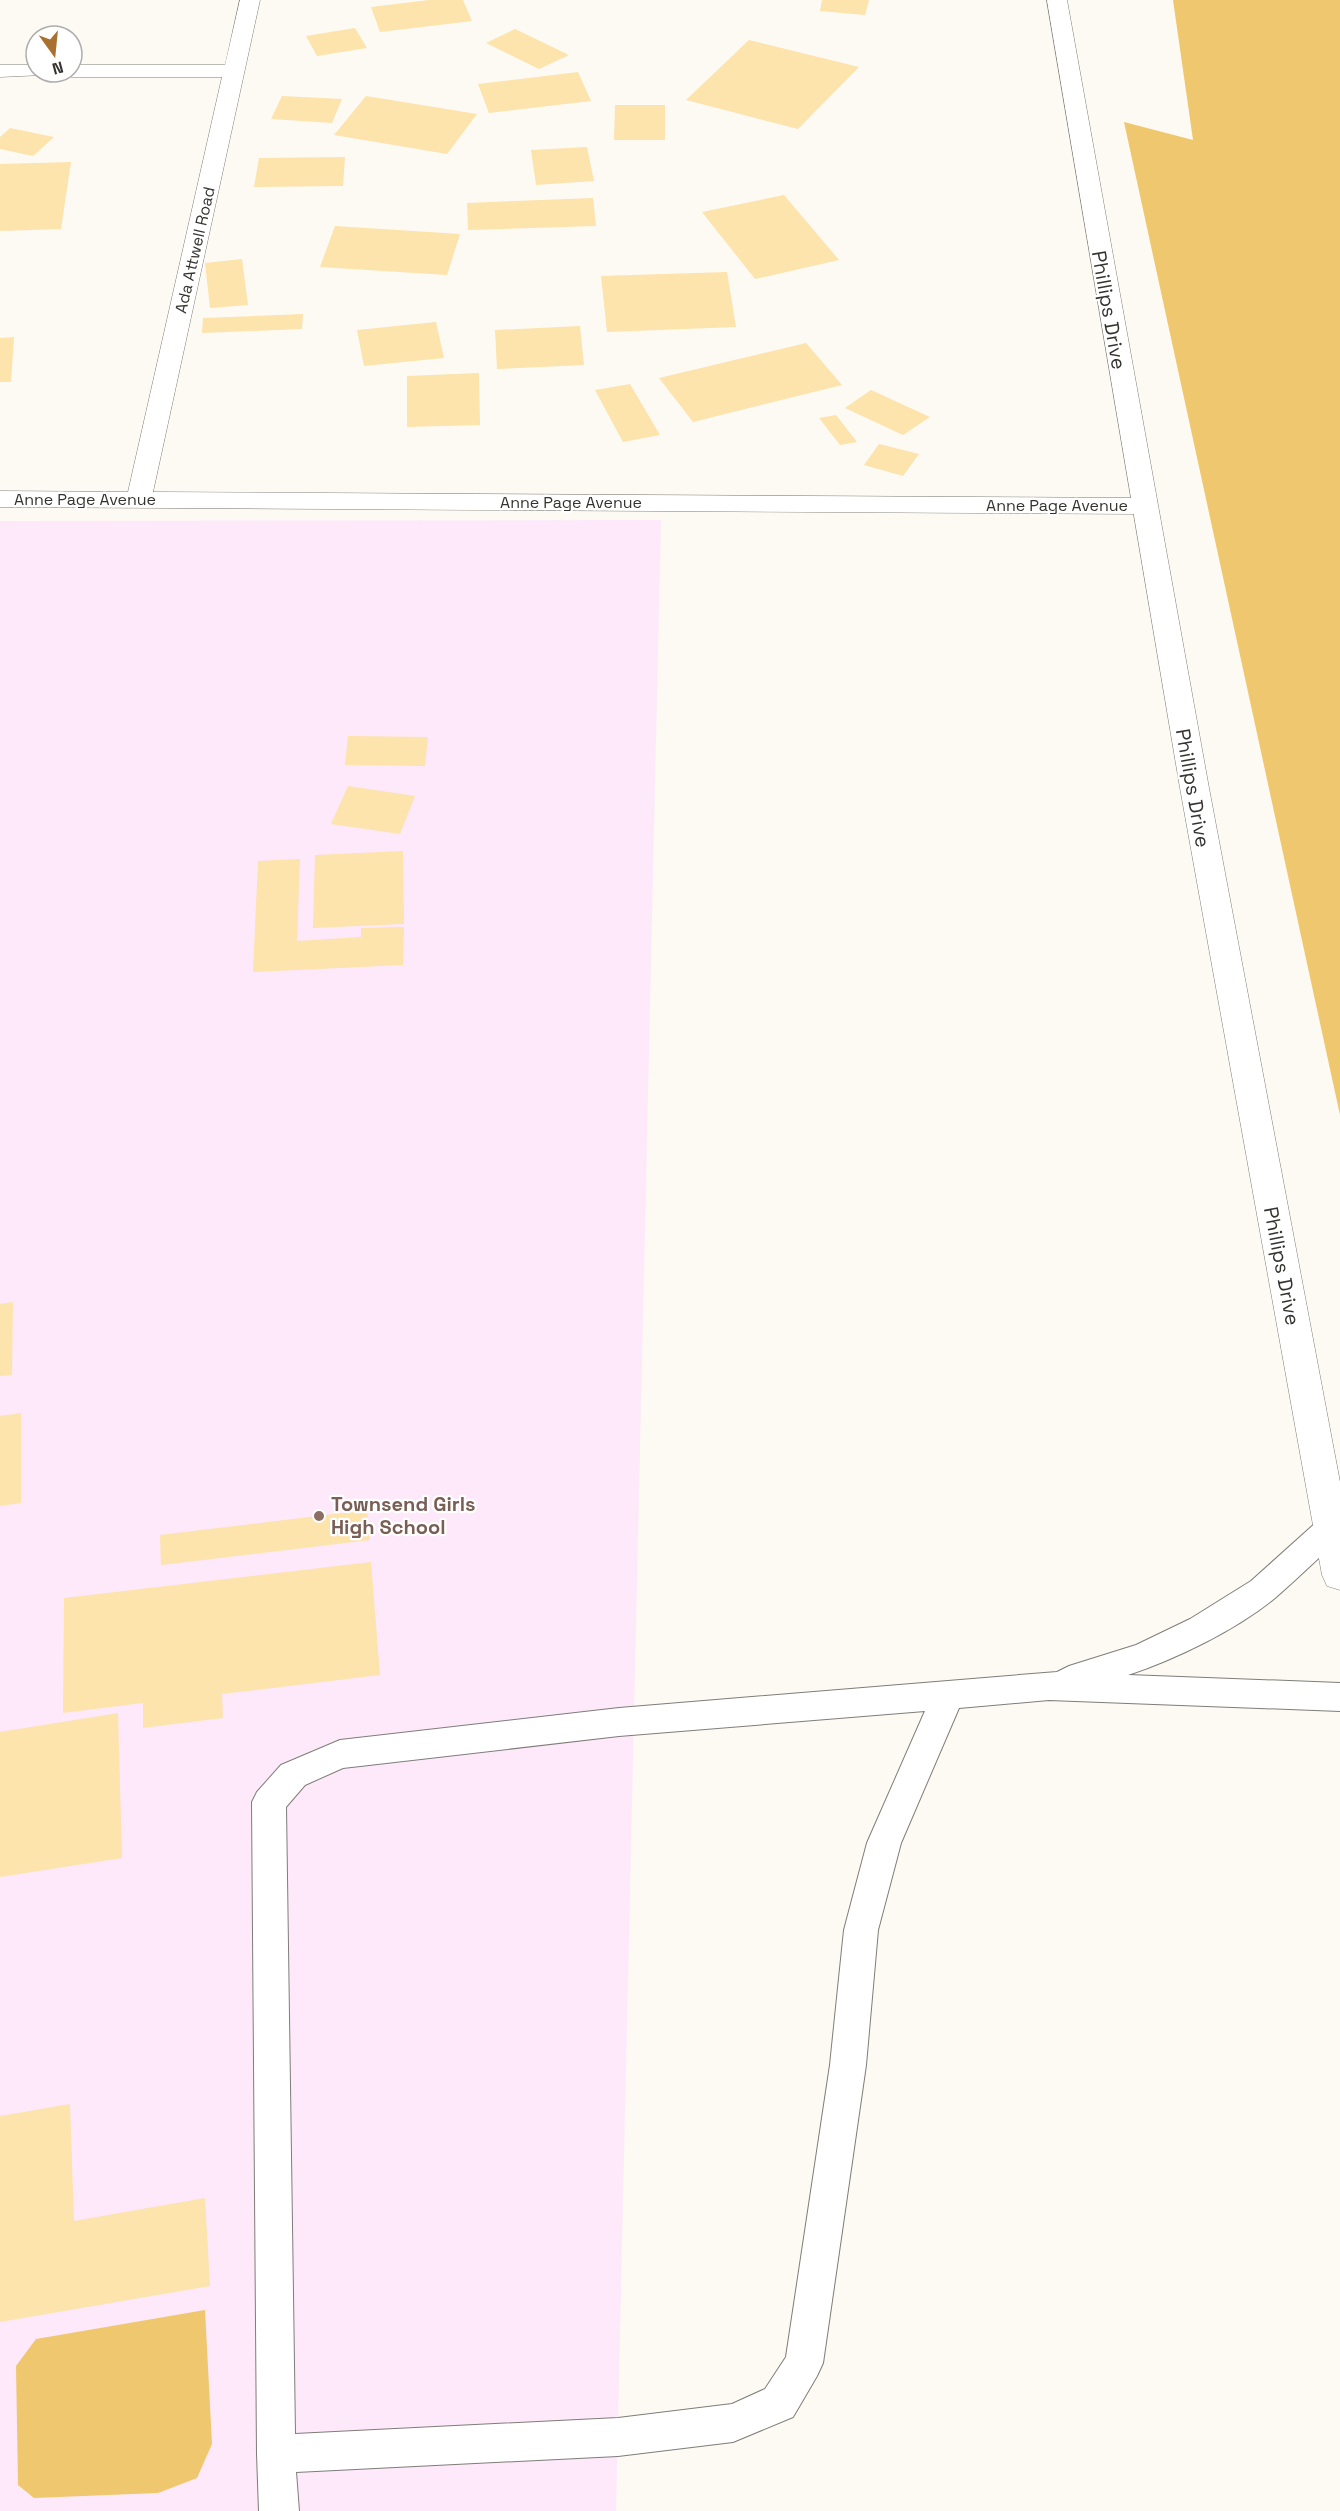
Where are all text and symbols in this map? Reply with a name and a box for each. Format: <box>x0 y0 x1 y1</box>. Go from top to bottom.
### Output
north arrow <box>24 24 84 84</box>
text: N <box>50 56 66 80</box>
street label: Ada Attwell Road <box>170 185 220 315</box>
street label: Phillips Drive <box>1086 248 1132 372</box>
street label: Anne Page Avenue <box>14 489 156 510</box>
street label: Anne Page Avenue <box>500 492 642 513</box>
street label: Anne Page Avenue <box>986 495 1128 516</box>
street label: Phillips Drive <box>1170 726 1216 850</box>
street label: Phillips Drive <box>1258 1204 1306 1328</box>
place label: Townsend Girls High School <box>331 1491 476 1540</box>
marker: Townsend Girls High School <box>312 1509 326 1523</box>

